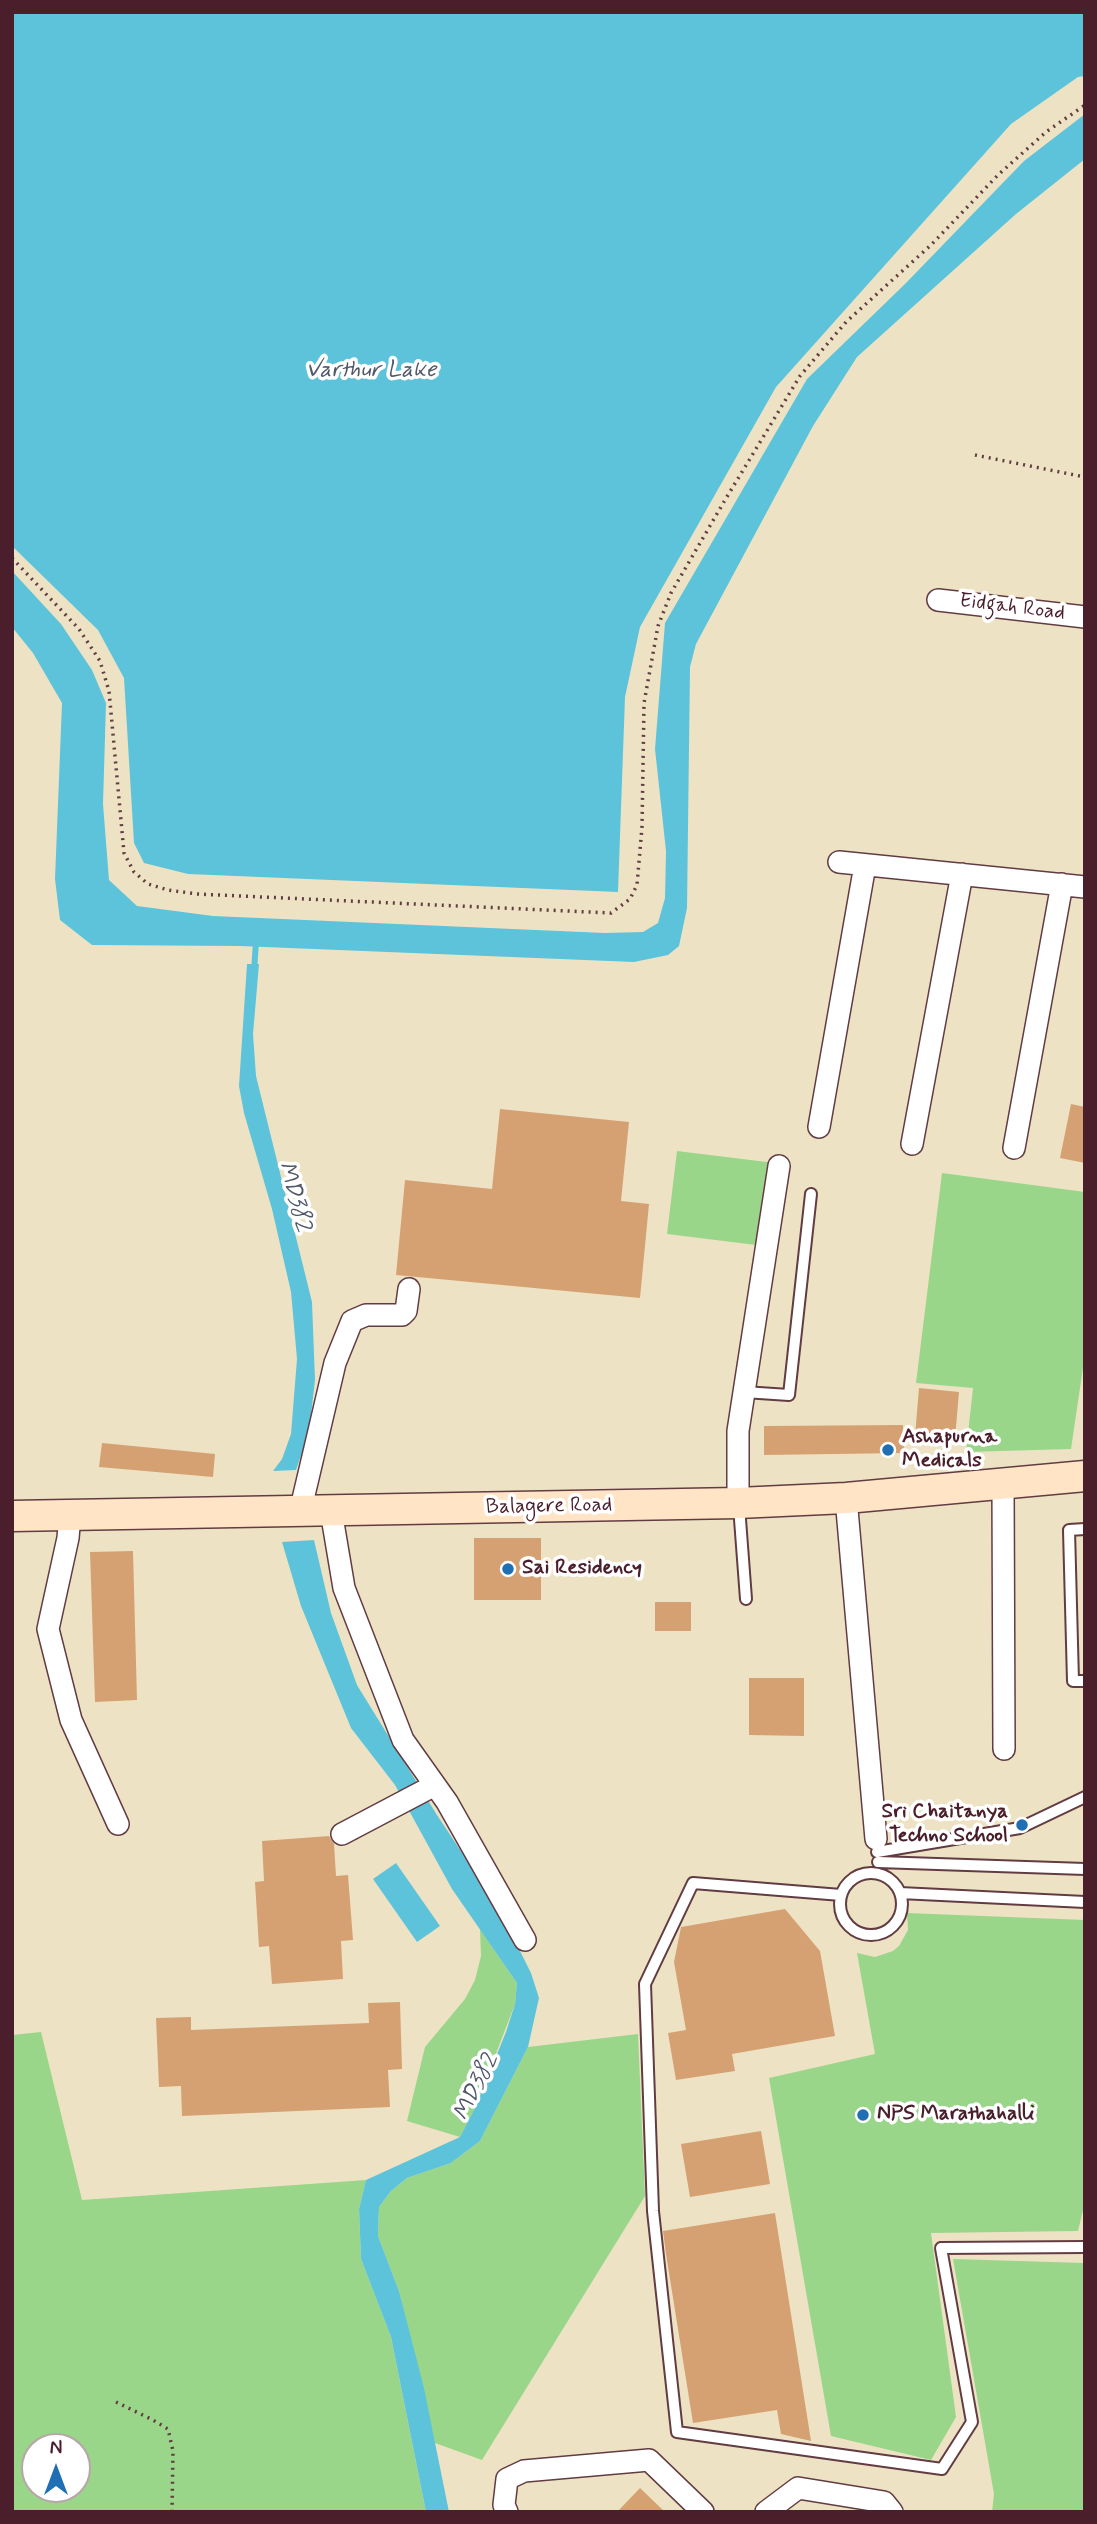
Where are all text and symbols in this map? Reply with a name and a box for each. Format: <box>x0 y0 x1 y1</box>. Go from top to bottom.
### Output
water label: Varthur Lake <box>306 357 436 385</box>
street label: Eidgah Road <box>958 589 1066 627</box>
water label: MD382 <box>271 1159 317 1235</box>
place label: Ashapurna Medicals <box>902 1425 997 1475</box>
marker: Ashapurna Medicals <box>880 1442 896 1458</box>
street label: Balagere Road <box>486 1493 612 1521</box>
place label: Sai Residency <box>522 1556 642 1582</box>
marker: Sai Residency <box>500 1561 516 1577</box>
place label: Sri Chaitanya Techno School <box>882 1800 1008 1850</box>
marker: Sri Chaitanya Techno School <box>1014 1817 1030 1833</box>
water label: MD382 <box>449 2049 505 2125</box>
place label: NPS Marathahalli <box>877 2102 1035 2128</box>
marker: NPS Marathahalli <box>855 2107 871 2123</box>
north arrow <box>21 2433 91 2503</box>
text: N <box>50 2436 62 2461</box>

